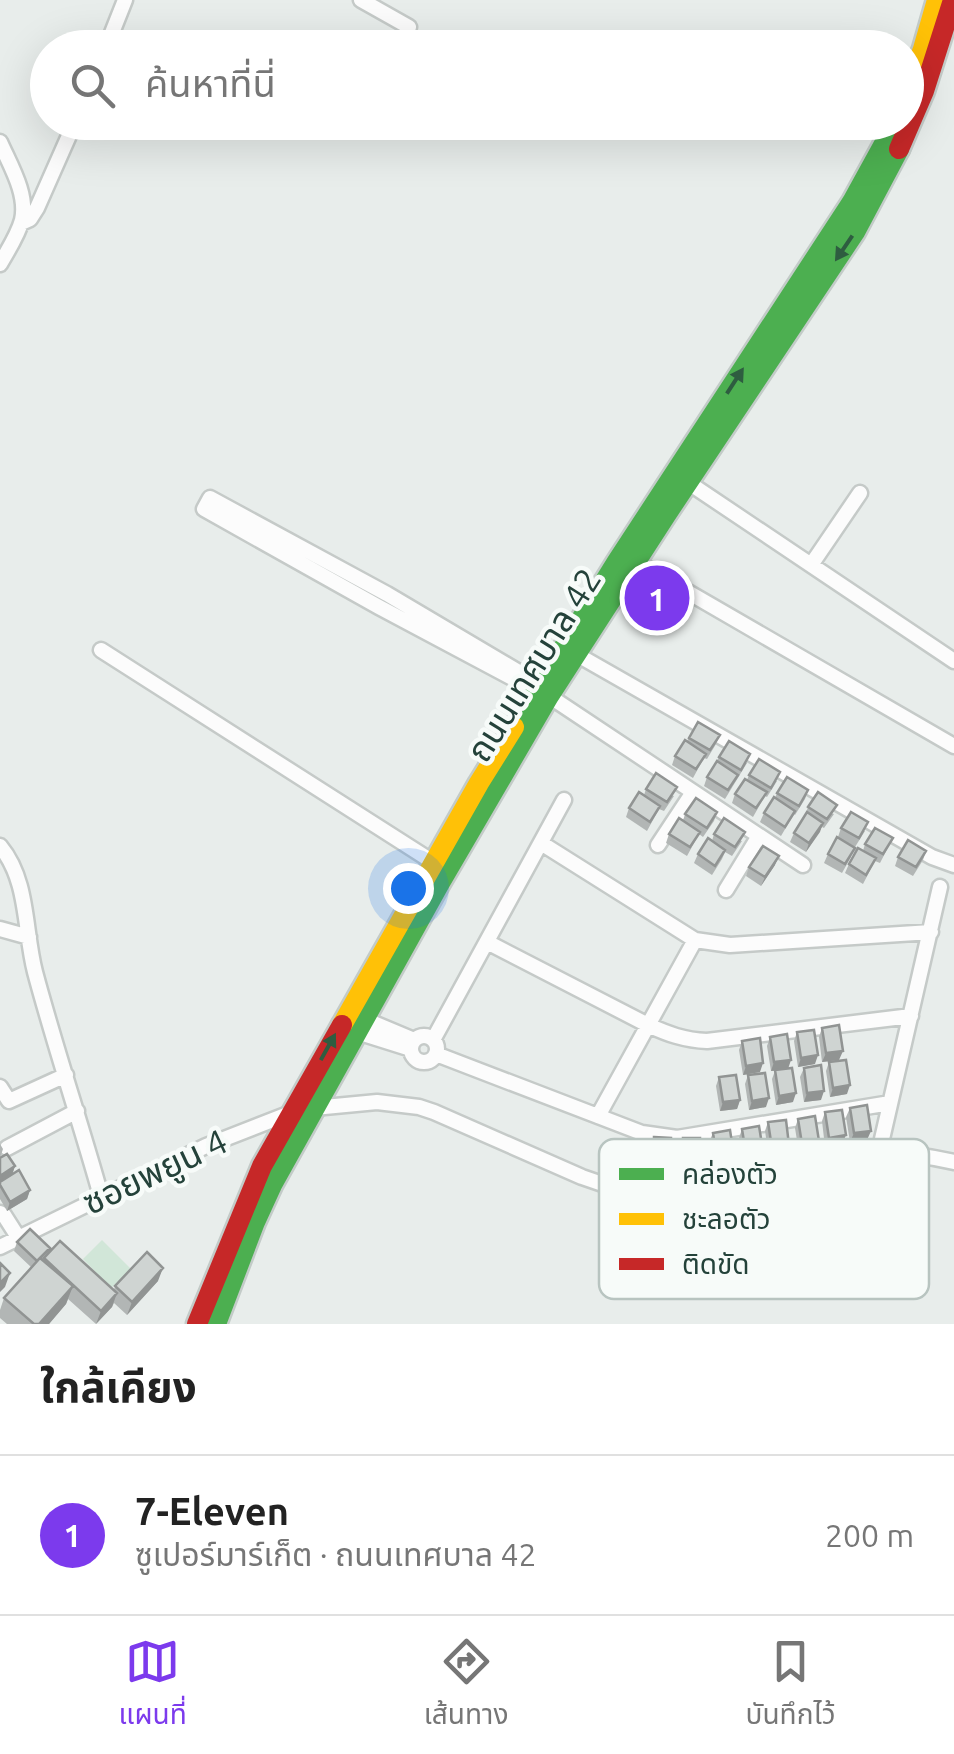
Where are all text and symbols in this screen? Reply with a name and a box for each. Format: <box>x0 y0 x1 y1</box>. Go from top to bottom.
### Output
search box <box>30 30 924 140</box>
icon: search <box>65 58 120 113</box>
text: ค้นหาที่นี่ <box>145 62 276 104</box>
one-way arrow <box>835 235 854 262</box>
one-way arrow <box>725 368 744 395</box>
street label: ถนนเทศบาล 42 <box>458 560 609 769</box>
pin: 1 <box>624 560 690 636</box>
your location <box>383 863 434 914</box>
one-way arrow <box>320 1032 337 1061</box>
street label: ซอยพยูน 4 <box>76 1120 234 1224</box>
legend <box>599 1139 929 1299</box>
text: คล่องตัว <box>682 1158 778 1189</box>
text: ชะลอตัว <box>682 1203 771 1234</box>
text: ติดขัด <box>682 1248 750 1279</box>
text: ใกล้เคียง <box>40 1363 197 1410</box>
text: 7-Eleven <box>135 1490 289 1532</box>
text: 1 <box>63 1517 82 1553</box>
text: 200 m <box>825 1517 914 1553</box>
text: ซูเปอร์มาร์เก็ต · ถนนเทศบาล 42 <box>135 1536 537 1572</box>
tab: แผนที่ <box>119 1634 187 1737</box>
tab: เส้นทาง <box>424 1634 508 1737</box>
tab: บันทึกไว้ <box>746 1634 835 1737</box>

